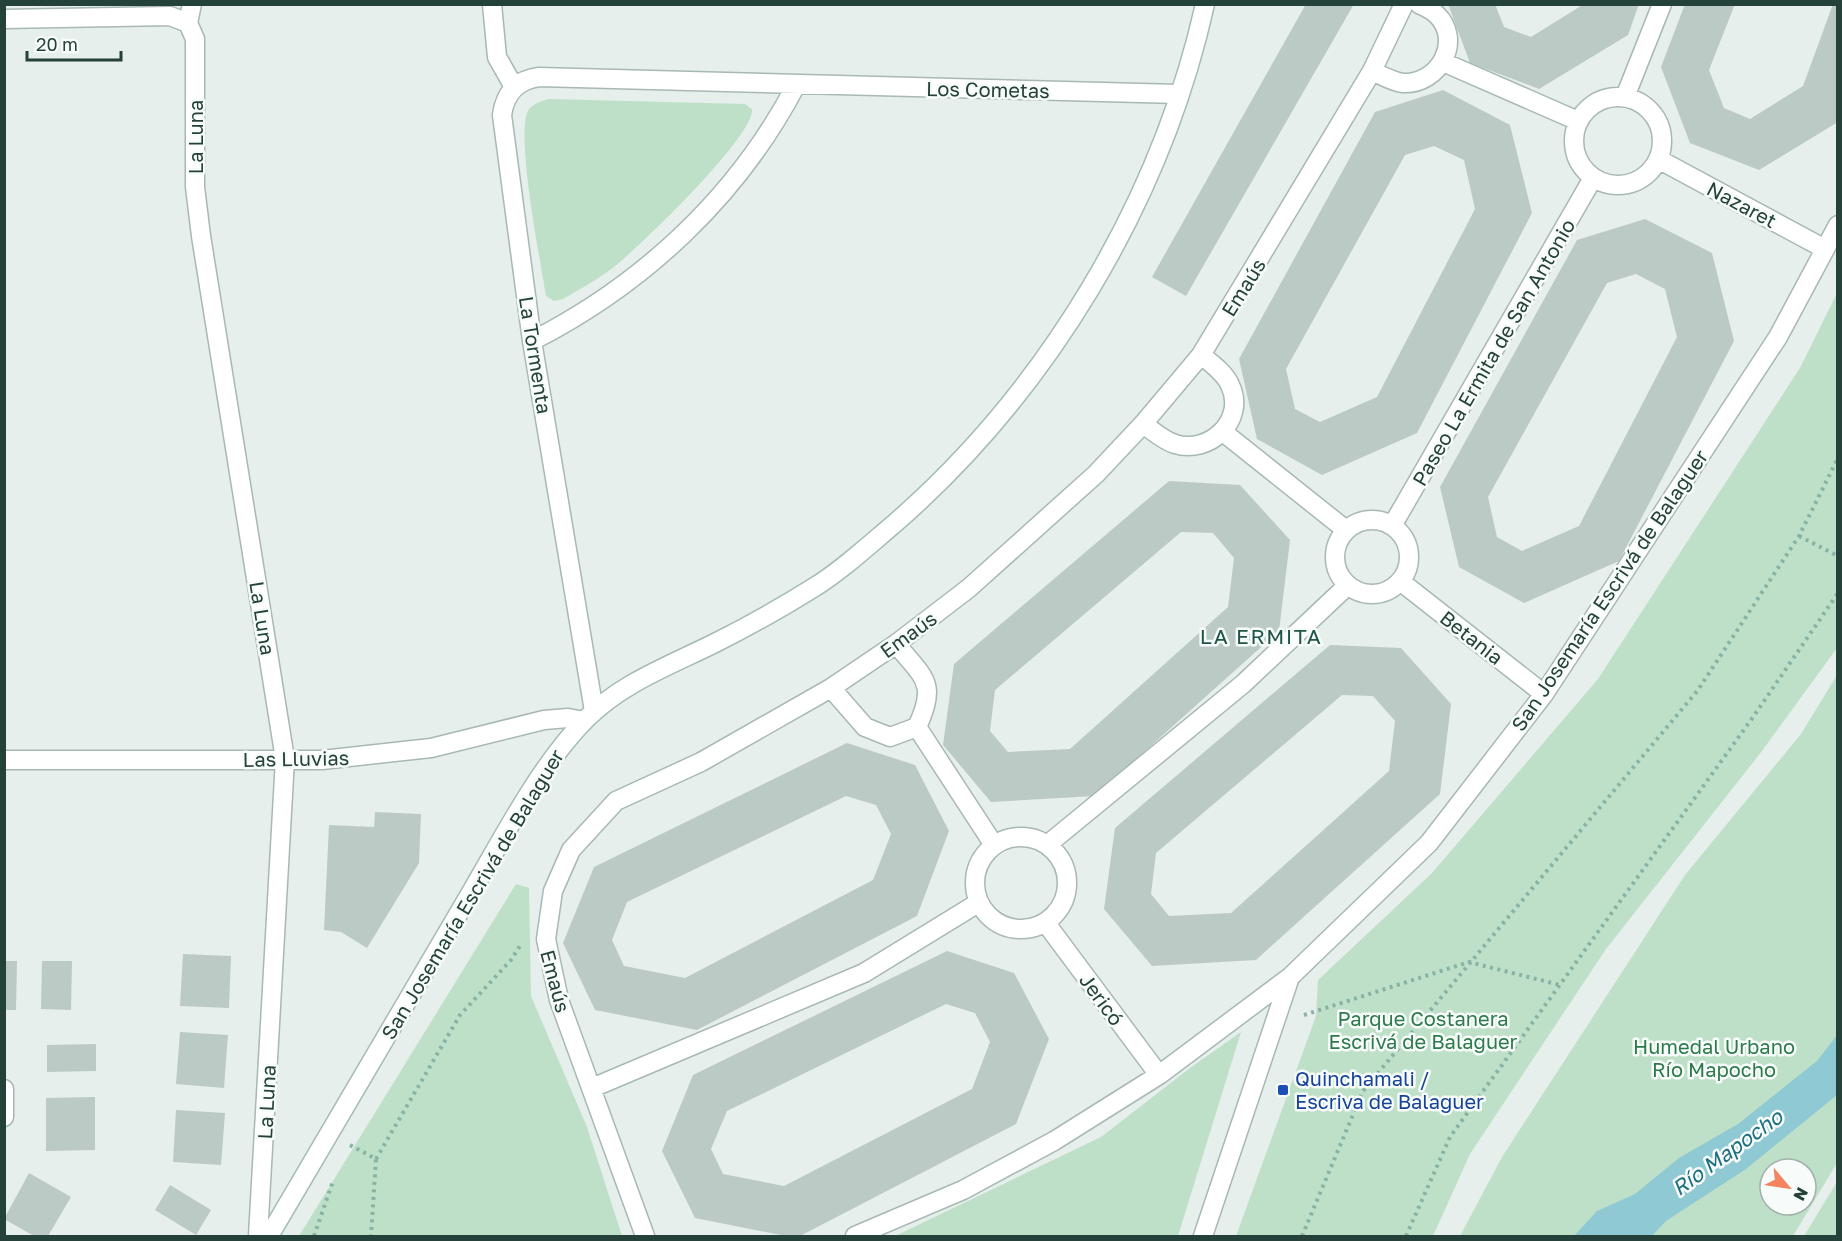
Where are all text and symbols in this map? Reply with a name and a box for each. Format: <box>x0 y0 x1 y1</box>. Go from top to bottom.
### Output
scale bar <box>27 24 122 62</box>
text: 20 m <box>36 33 78 55</box>
street label: Los Cometas <box>926 76 1050 102</box>
street label: La Luna <box>183 100 207 174</box>
street label: Nazaret <box>1703 176 1781 232</box>
street label: Paseo La Ermita de San Antonio <box>1407 214 1579 490</box>
street label: Emaús <box>1216 254 1270 320</box>
street label: La Tormenta <box>515 294 557 416</box>
street label: San Josemaría Escrivá de Balaguer <box>1506 445 1712 735</box>
street label: La Luna <box>245 579 281 657</box>
street label: Betania <box>1436 605 1508 669</box>
street label: Emaús <box>875 606 941 662</box>
district label: LA ERMITA <box>1200 623 1322 649</box>
street label: San Josemaría Escrivá de Balaguer <box>376 744 568 1043</box>
street label: Las Lluvias <box>242 745 350 771</box>
street label: Emaús <box>536 947 576 1015</box>
street label: Jericó <box>1075 968 1129 1030</box>
park label: Parque Costanera Escrivá de Balaguer <box>1329 1006 1518 1053</box>
park label: Humedal Urbano Río Mapocho <box>1633 1034 1795 1081</box>
street label: La Luna <box>252 1064 280 1140</box>
place label: Quinchamali / Escriva de Balaguer <box>1295 1066 1484 1113</box>
marker: Quinchamali / Escriva de Balaguer <box>1276 1083 1290 1097</box>
water label: Río Mapocho <box>1667 1102 1788 1201</box>
north arrow <box>1758 1157 1818 1217</box>
text: N <box>1789 1184 1813 1204</box>

